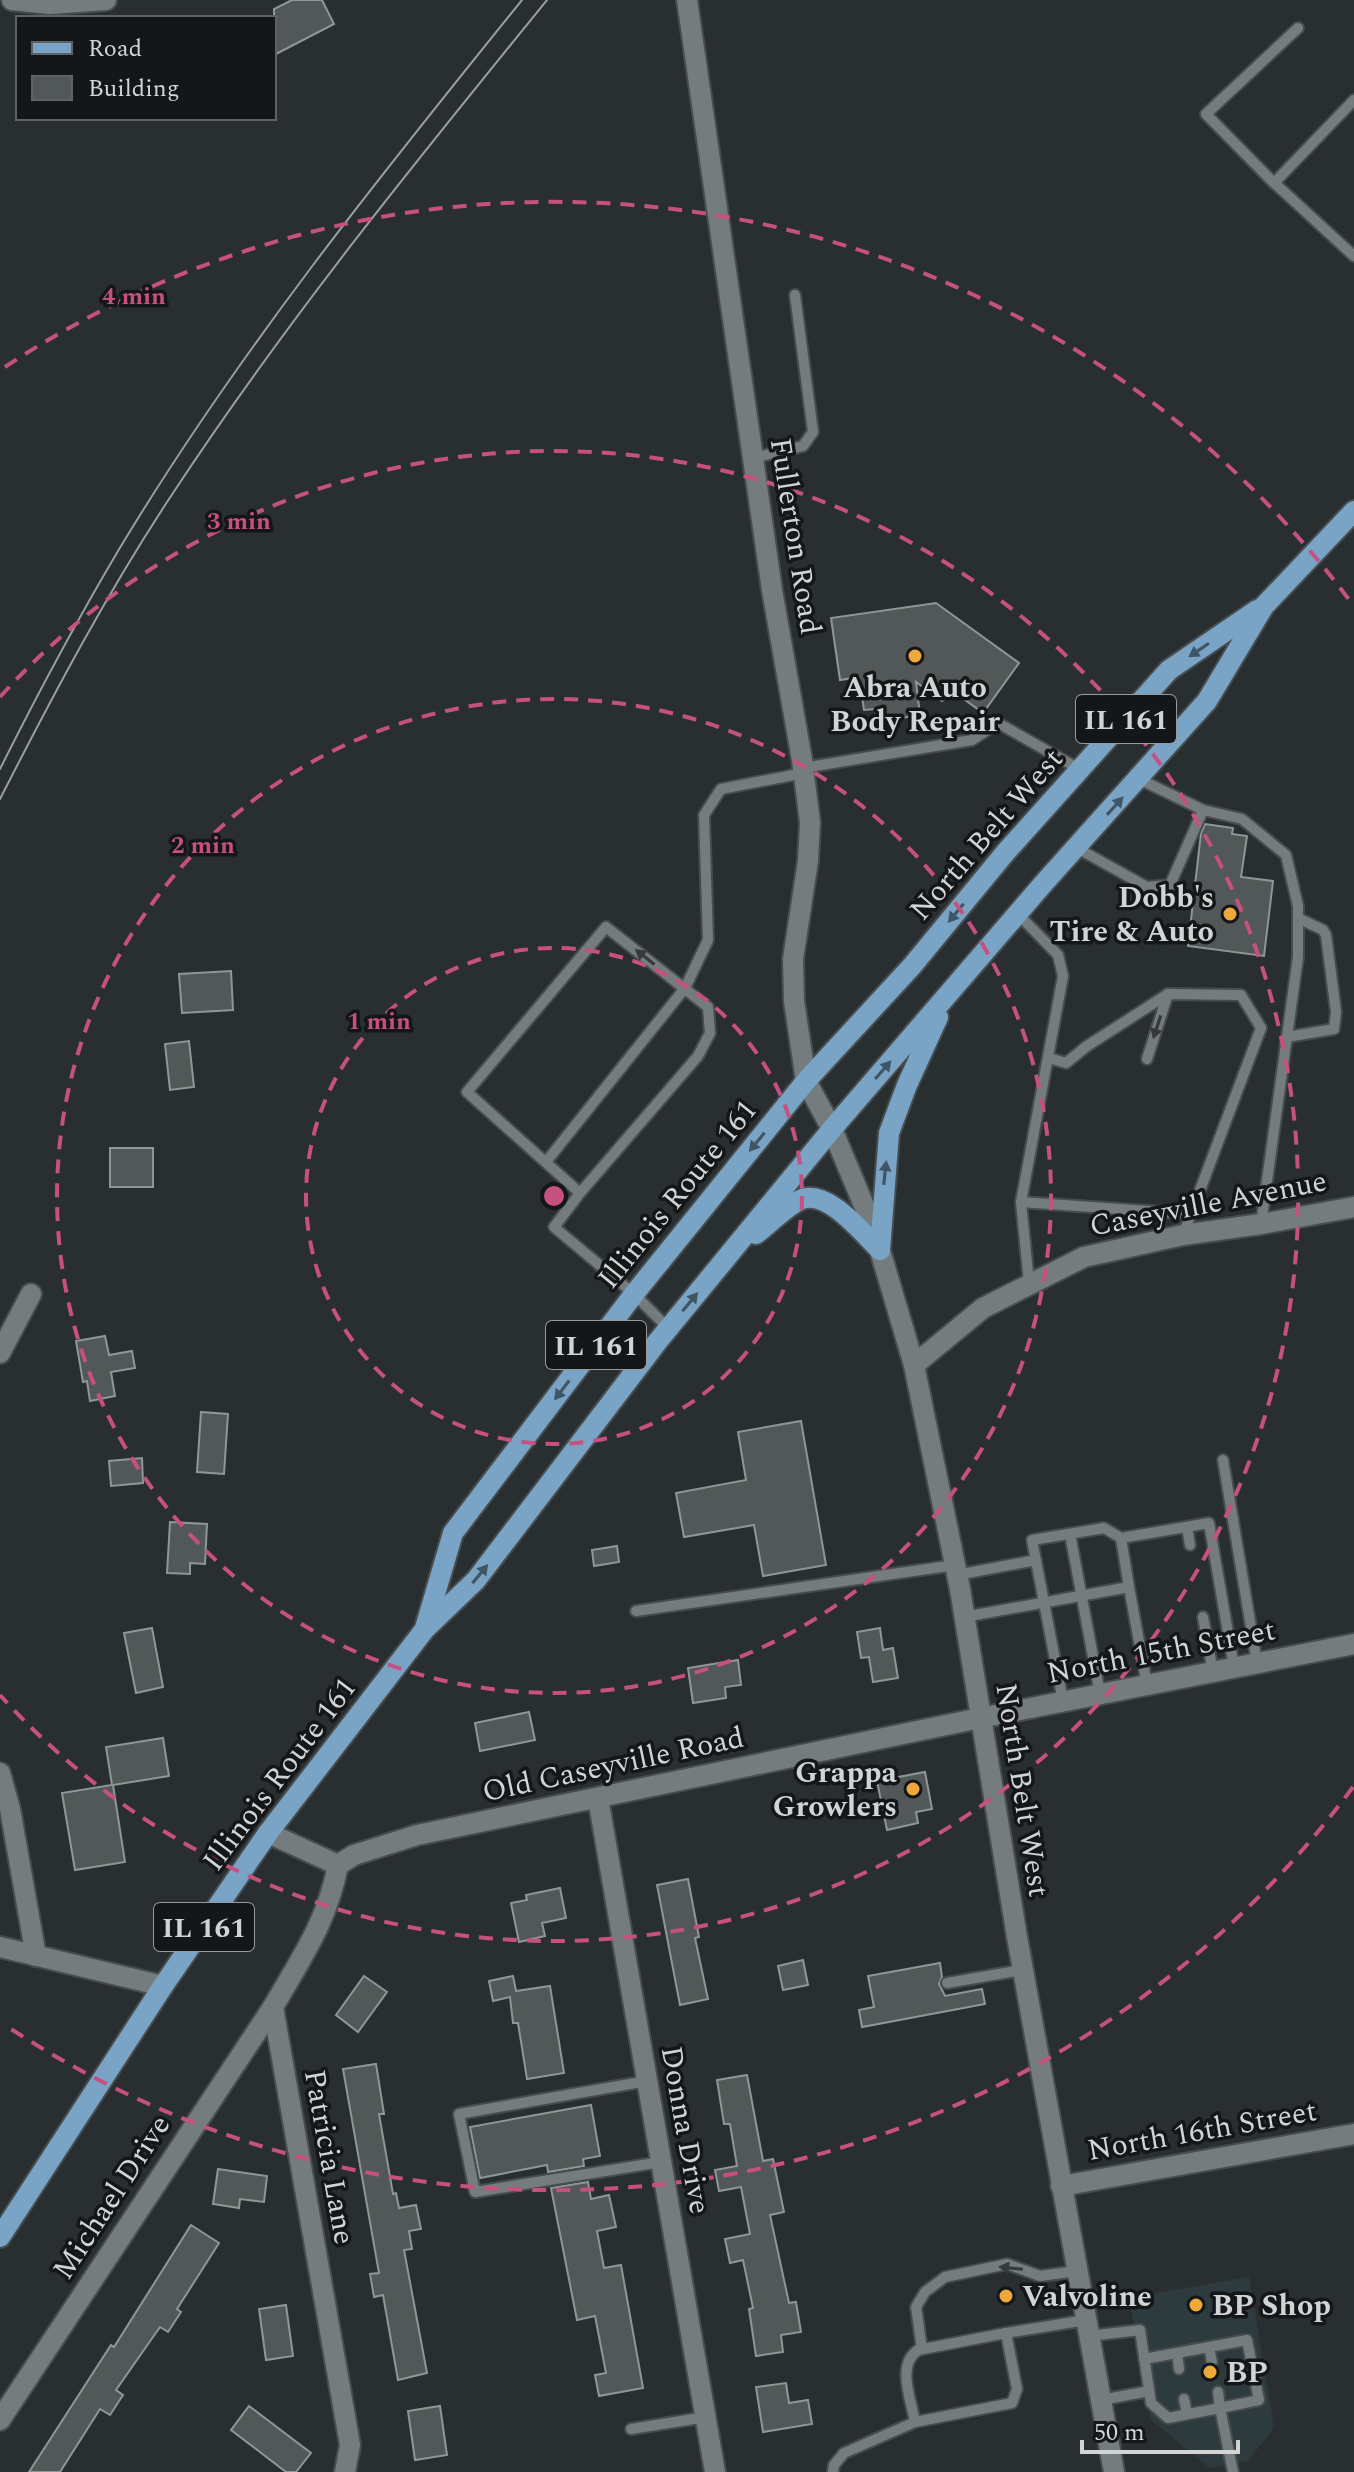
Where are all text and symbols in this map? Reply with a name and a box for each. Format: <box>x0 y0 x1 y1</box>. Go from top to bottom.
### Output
legend <box>16 16 276 120</box>
text: Road <box>88 31 142 67</box>
text: Building <box>88 71 180 107</box>
text: 4 min <box>102 279 166 315</box>
street label: Fullerton Road <box>757 435 833 638</box>
text: 3 min <box>207 504 271 540</box>
one-way arrow <box>1189 642 1210 657</box>
marker: Abra Auto Body Repair <box>906 647 924 665</box>
place label: Abra Auto Body Repair <box>830 665 1000 745</box>
road number: IL 161 <box>1076 695 1176 743</box>
street label: North Belt West <box>899 738 1075 931</box>
one-way arrow <box>1106 797 1124 816</box>
text: 2 min <box>171 828 235 864</box>
place label: Dobb's Tire & Auto <box>1049 875 1214 955</box>
one-way arrow <box>948 903 965 923</box>
marker: Dobb's Tire & Auto <box>1221 905 1239 923</box>
one-way arrow <box>635 950 655 966</box>
text: 1 min <box>347 1004 411 1040</box>
one-way arrow <box>1150 1015 1163 1039</box>
one-way arrow <box>874 1060 891 1080</box>
street label: Illinois Route 161 <box>587 1090 769 1300</box>
one-way arrow <box>749 1132 766 1152</box>
street label: Caseyville Avenue <box>1086 1158 1331 1250</box>
one-way arrow <box>879 1160 892 1185</box>
centre of rings <box>540 1182 568 1210</box>
one-way arrow <box>681 1292 698 1312</box>
road number: IL 161 <box>546 1321 646 1369</box>
one-way arrow <box>554 1380 570 1400</box>
one-way arrow <box>471 1564 488 1584</box>
street label: North 15th Street <box>1043 1607 1279 1697</box>
street label: Illinois Route 161 <box>191 1668 368 1881</box>
street label: North Belt West <box>982 1680 1062 1900</box>
street label: Old Caseyville Road <box>478 1715 748 1815</box>
place label: Grappa Growlers <box>773 1750 898 1830</box>
marker: Grappa Growlers <box>904 1780 922 1798</box>
road number: IL 161 <box>154 1903 254 1951</box>
street label: Donna Drive <box>648 2043 722 2218</box>
street label: Patricia Lane <box>291 2066 367 2248</box>
street label: North 16th Street <box>1084 2088 1320 2174</box>
street label: Michael Drive <box>41 2106 183 2289</box>
one-way arrow <box>999 2261 1024 2274</box>
place label: Valvoline <box>1022 2274 1152 2320</box>
place label: BP Shop <box>1212 2283 1331 2329</box>
marker: Valvoline <box>997 2287 1015 2305</box>
marker: BP Shop <box>1187 2296 1205 2314</box>
place label: BP <box>1226 2350 1268 2396</box>
marker: BP <box>1201 2363 1219 2381</box>
scale bar <box>1082 2404 1238 2454</box>
text: 50 m <box>1094 2415 1145 2451</box>

